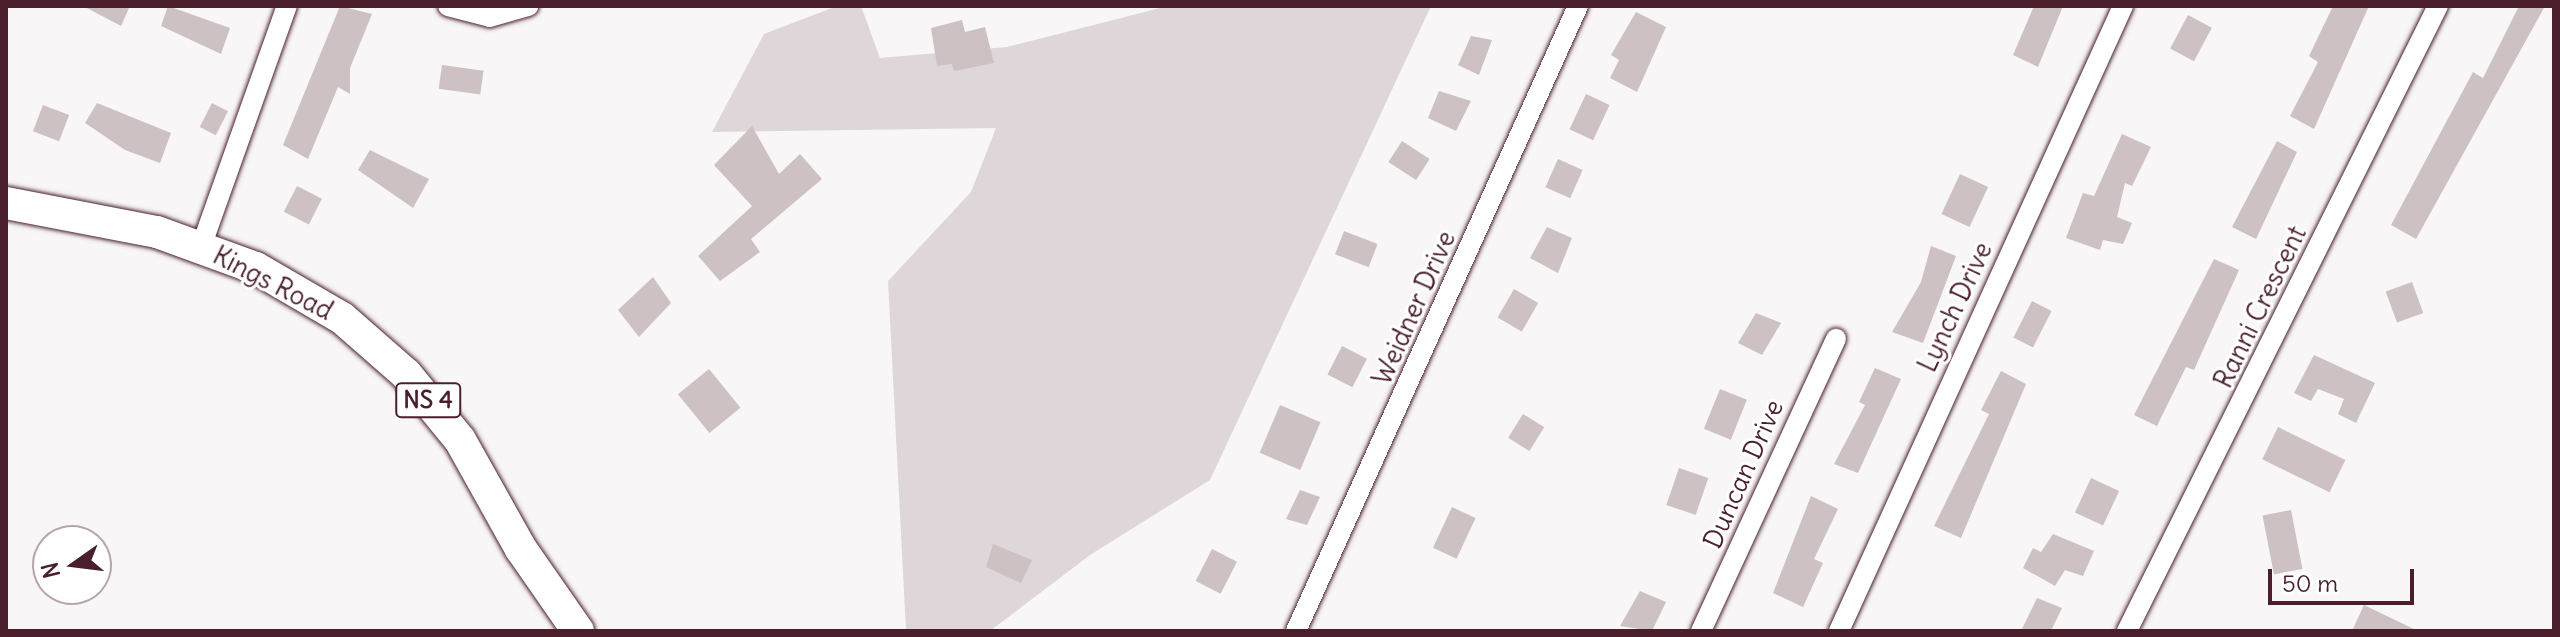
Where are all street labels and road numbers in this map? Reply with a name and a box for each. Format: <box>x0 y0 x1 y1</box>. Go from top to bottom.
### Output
street label: Ranni Crescent <box>2207 221 2313 393</box>
street label: Weidner Drive <box>1366 226 1462 390</box>
street label: Lynch Drive <box>1911 237 1999 377</box>
street label: Kings Road <box>208 239 338 327</box>
road number: NS 4 <box>394 380 462 420</box>
street label: Duncan Drive <box>1696 395 1790 553</box>

